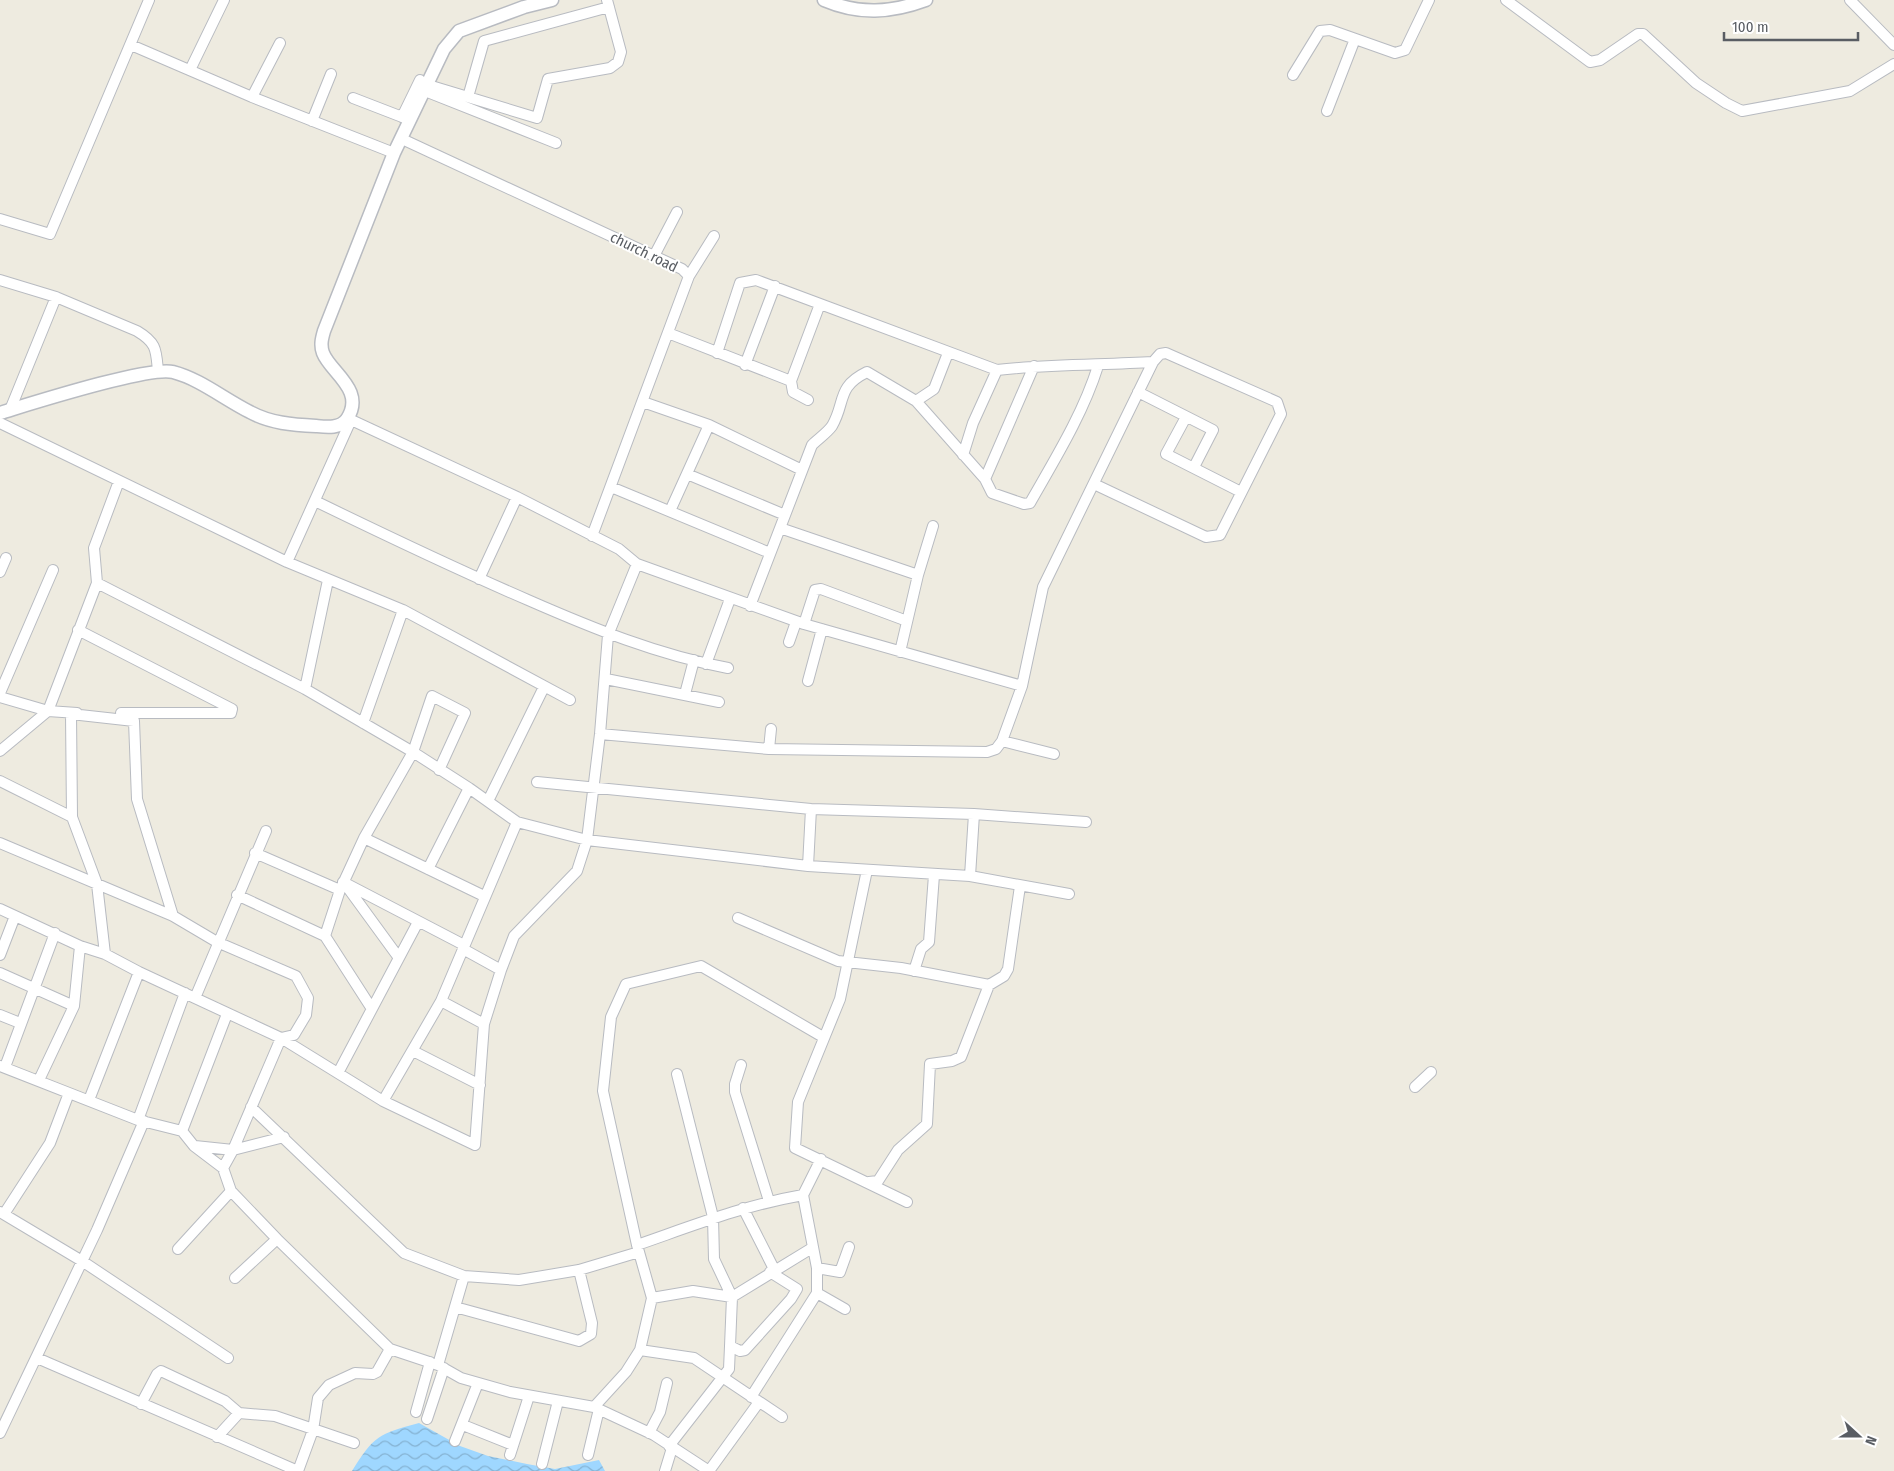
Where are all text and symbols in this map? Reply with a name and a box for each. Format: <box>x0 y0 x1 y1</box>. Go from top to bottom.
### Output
scale bar <box>1724 10 1858 42</box>
text: 100 m <box>1732 18 1769 36</box>
street label: church road <box>607 228 681 276</box>
north arrow <box>1834 1411 1884 1461</box>
text: N <box>1861 1434 1880 1447</box>

